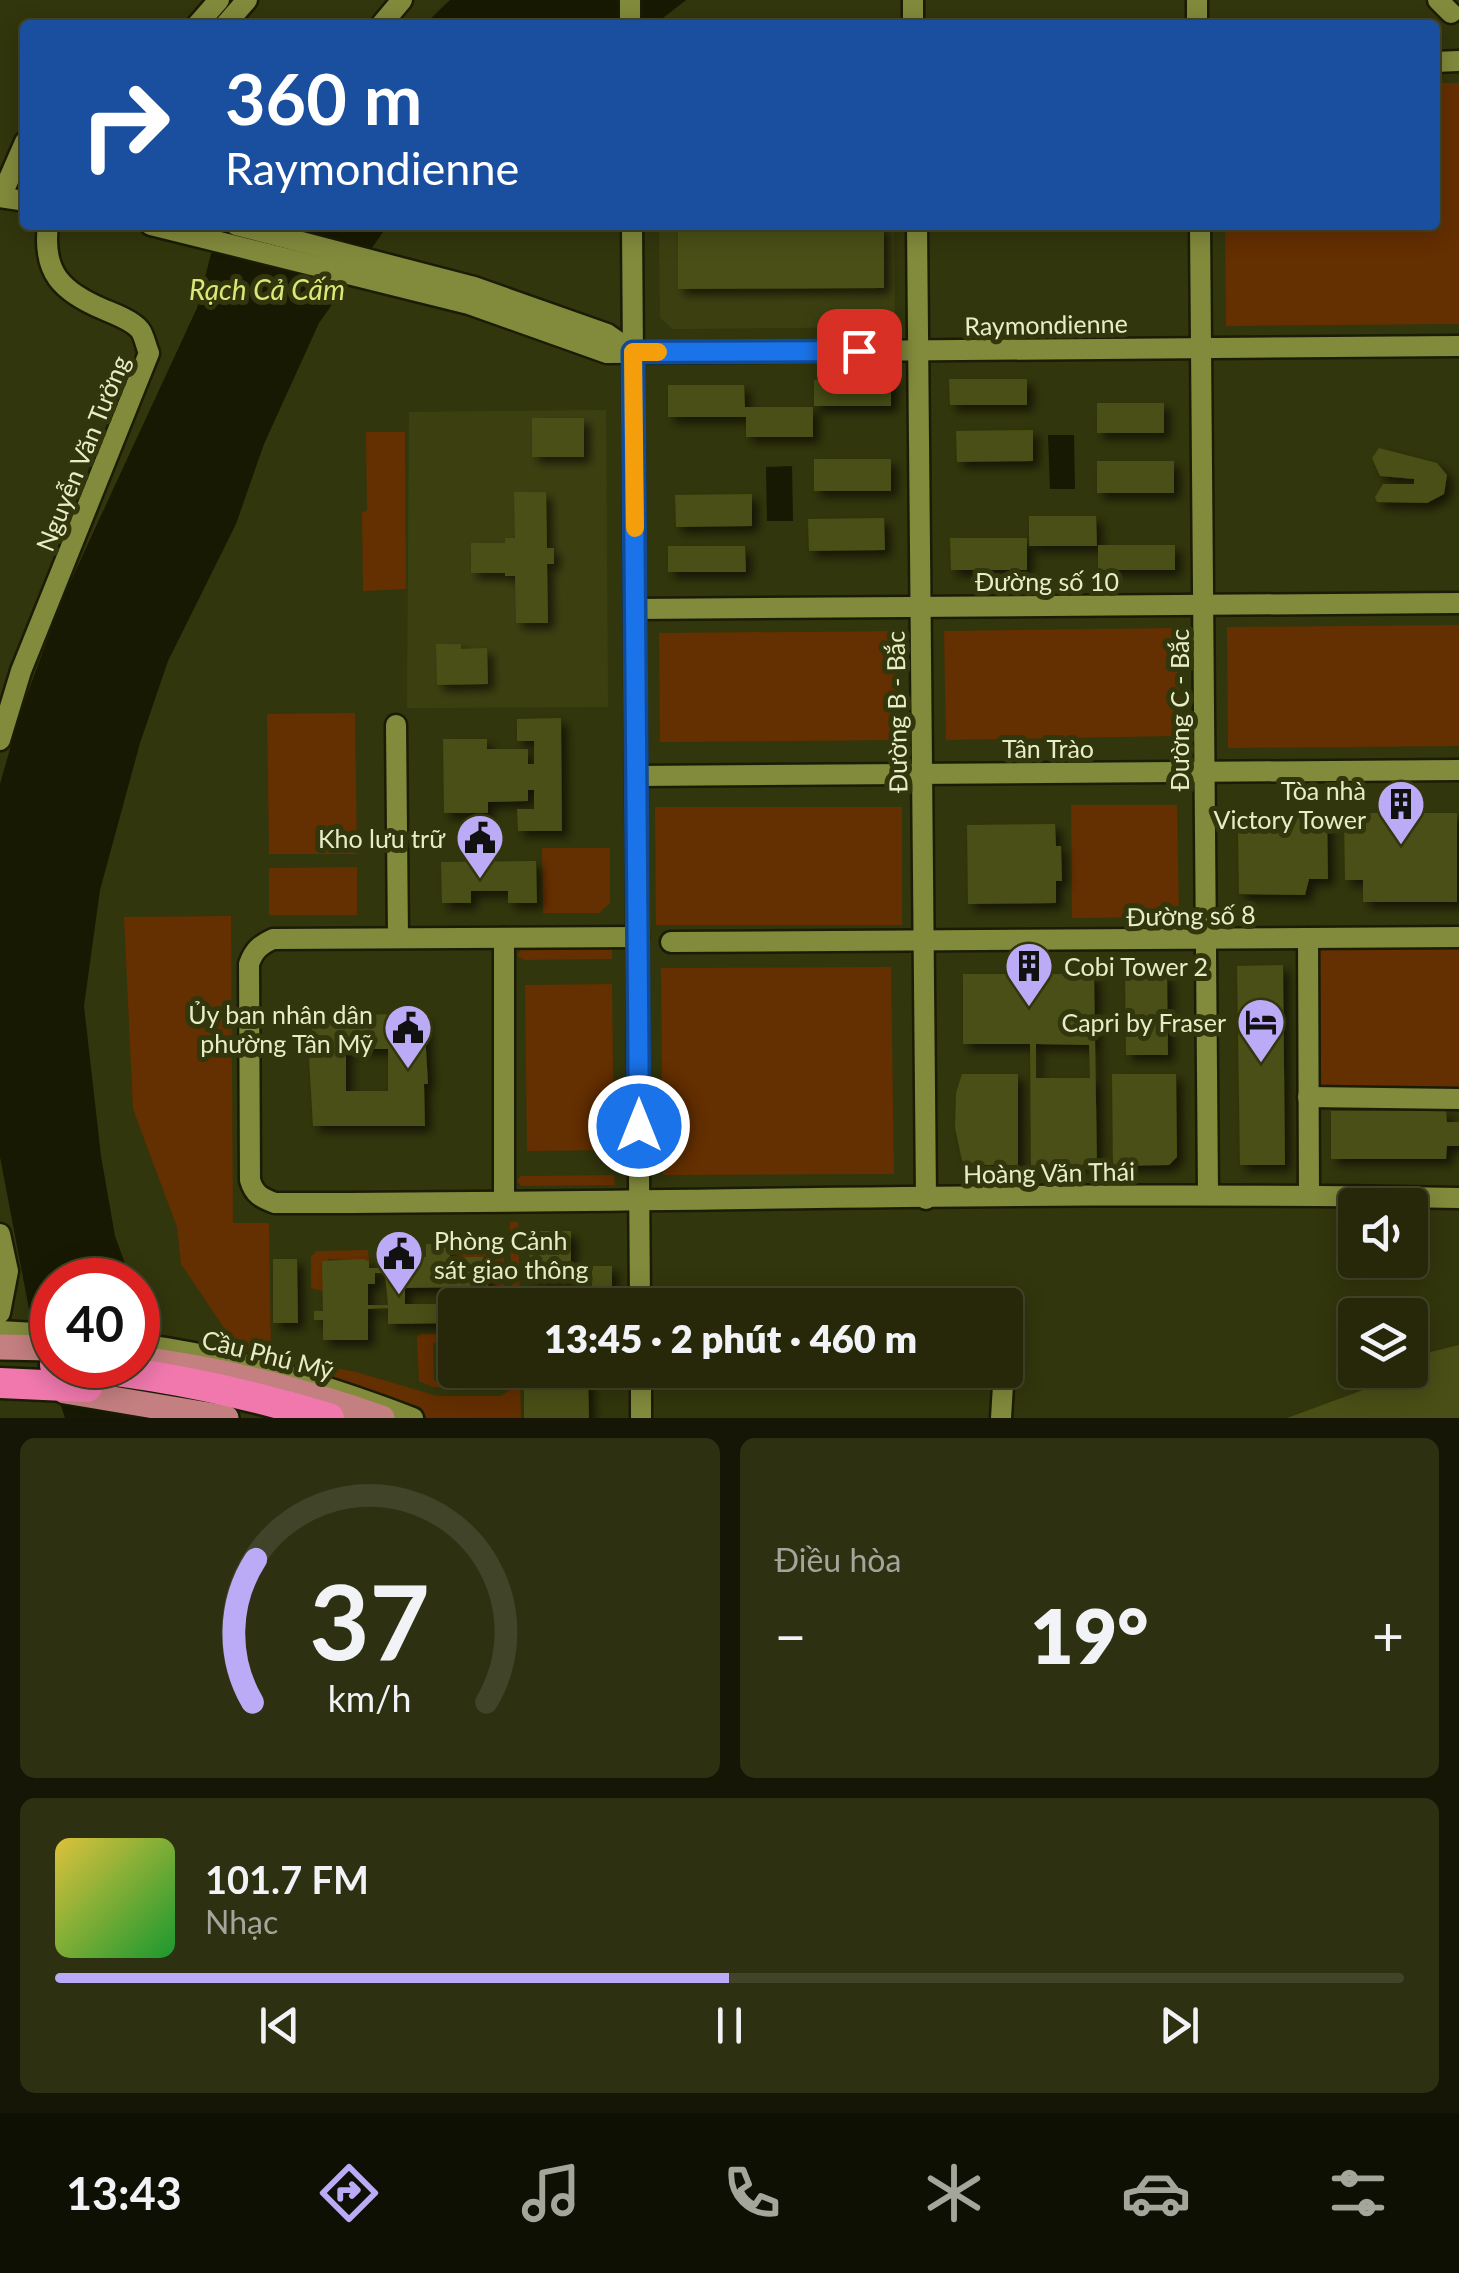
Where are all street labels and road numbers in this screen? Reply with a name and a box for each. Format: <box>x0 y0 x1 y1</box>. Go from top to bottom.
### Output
street label: Raymondienne <box>964 308 1128 340</box>
street label: Nguyễn Văn Tưởng <box>29 351 135 555</box>
street label: Đường số 10 <box>975 566 1119 596</box>
street label: Đường C - Bắc <box>1164 629 1194 791</box>
street label: Đường B - Bắc <box>880 631 912 793</box>
street label: Tân Trào <box>1002 733 1094 763</box>
street label: Đường số 8 <box>1126 899 1256 931</box>
street label: Hoàng Văn Thái <box>963 1156 1135 1188</box>
street label: Cầu Phú Mỹ <box>199 1323 337 1385</box>

